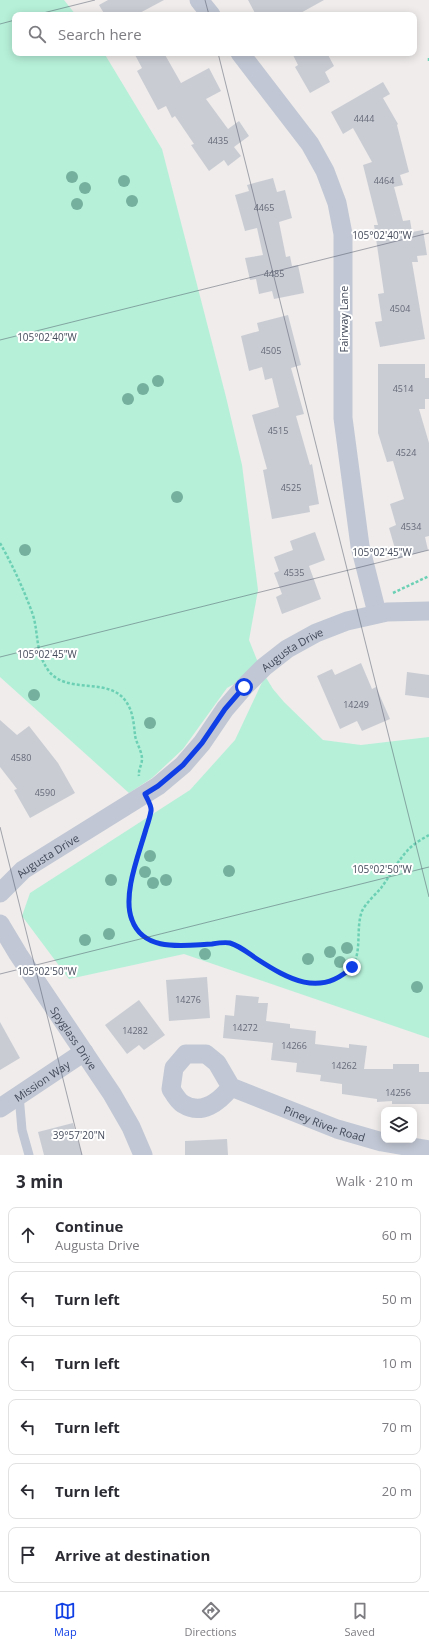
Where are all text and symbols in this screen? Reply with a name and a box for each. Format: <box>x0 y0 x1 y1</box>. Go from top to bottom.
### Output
search box <box>12 12 417 56</box>
icon: search <box>26 23 48 45</box>
text: Search here <box>58 24 142 44</box>
house number: 4444 <box>354 112 374 125</box>
house number: 4435 <box>208 134 228 147</box>
house number: 4464 <box>374 174 394 187</box>
house number: 4465 <box>254 201 274 214</box>
text: 105°02'40"W <box>352 228 413 242</box>
house number: 4485 <box>264 267 284 280</box>
street label: Fairway Lane <box>336 286 351 352</box>
house number: 4504 <box>390 302 410 315</box>
text: 105°02'40"W <box>17 330 78 344</box>
house number: 4505 <box>261 344 281 357</box>
house number: 4514 <box>393 382 413 395</box>
house number: 4515 <box>268 424 288 437</box>
house number: 4524 <box>396 446 416 459</box>
house number: 4525 <box>281 481 301 494</box>
house number: 4534 <box>401 520 421 533</box>
text: 105°02'45"W <box>352 545 413 559</box>
house number: 4535 <box>284 566 304 579</box>
street label: Augusta Drive <box>257 624 325 674</box>
text: 105°02'45"W <box>17 647 78 661</box>
route start <box>235 678 253 696</box>
house number: 14249 <box>343 698 369 711</box>
house number: 4580 <box>11 751 31 764</box>
house number: 4590 <box>35 786 55 799</box>
street label: Augusta Drive <box>13 830 82 880</box>
text: 105°02'50"W <box>352 862 413 876</box>
route end <box>343 958 361 976</box>
text: 105°02'50"W <box>17 964 78 978</box>
house number: 14276 <box>175 993 201 1006</box>
street label: Spyglass Drive <box>48 1003 101 1073</box>
house number: 14272 <box>232 1021 258 1034</box>
house number: 14282 <box>122 1024 148 1037</box>
house number: 14266 <box>281 1039 307 1052</box>
street label: Mission Way <box>11 1056 73 1104</box>
house number: 14262 <box>331 1059 357 1072</box>
house number: 14256 <box>385 1086 411 1099</box>
street label: Piney River Road <box>282 1101 367 1144</box>
map controls <box>381 1107 417 1143</box>
button: layers <box>381 1107 417 1143</box>
text: 39°57'20"N <box>53 1128 105 1142</box>
text: 3 min <box>16 1170 63 1193</box>
text: Walk · 210 m <box>336 1172 413 1190</box>
text: Continue <box>55 1216 123 1236</box>
icon: ahead <box>17 1224 39 1246</box>
text: 60 m <box>382 1226 412 1244</box>
text: Augusta Drive <box>55 1236 139 1254</box>
icon: left <box>17 1288 39 1310</box>
text: Turn left <box>55 1289 120 1309</box>
text: 50 m <box>382 1290 412 1308</box>
icon: left <box>17 1352 39 1374</box>
text: Turn left <box>55 1353 120 1373</box>
text: 10 m <box>382 1354 412 1372</box>
icon: left <box>17 1416 39 1438</box>
text: Turn left <box>55 1417 120 1437</box>
text: 70 m <box>382 1418 412 1436</box>
icon: left <box>17 1480 39 1502</box>
text: Turn left <box>55 1481 120 1501</box>
text: 20 m <box>382 1482 412 1500</box>
icon: arrive <box>17 1544 39 1566</box>
text: Arrive at destination <box>55 1545 210 1565</box>
tab: Map <box>54 1600 77 1639</box>
tab: Directions <box>185 1600 237 1639</box>
tab: Saved <box>344 1600 375 1639</box>

